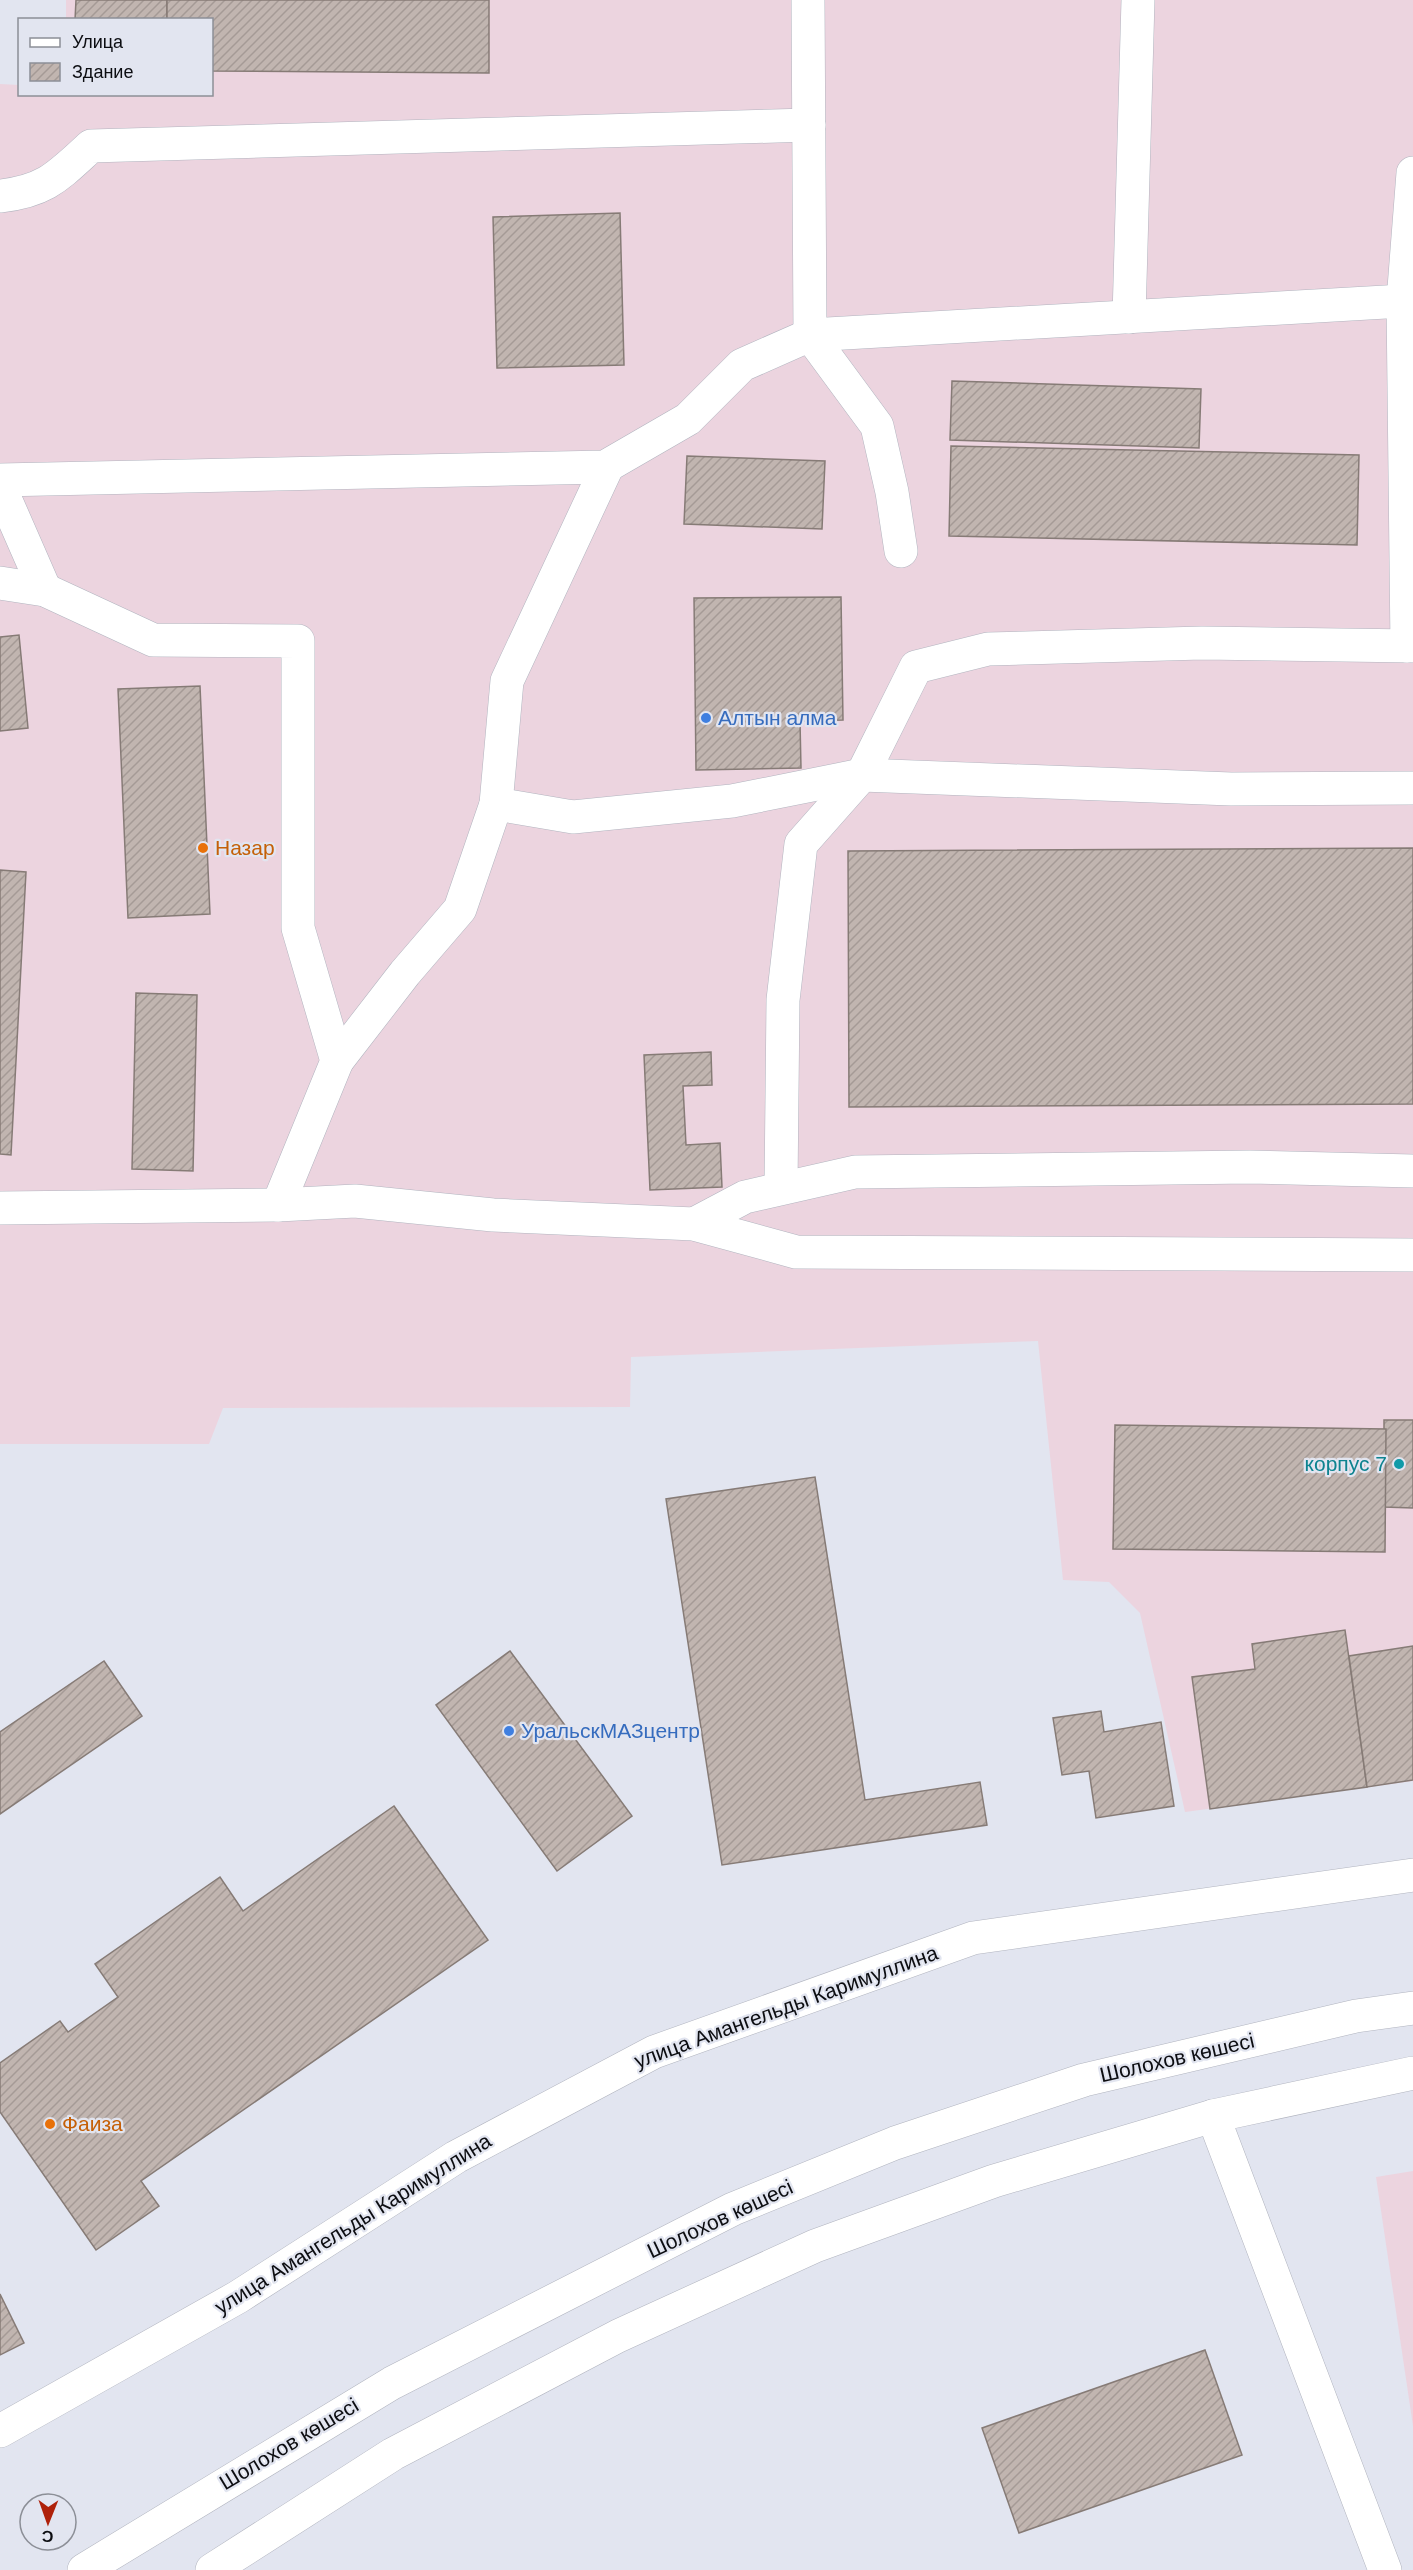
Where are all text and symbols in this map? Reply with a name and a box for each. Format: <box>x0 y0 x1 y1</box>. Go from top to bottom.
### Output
legend <box>18 18 213 96</box>
text: Улица <box>72 32 124 52</box>
text: Здание <box>72 62 133 82</box>
place label: Алтын алма <box>718 706 837 729</box>
marker: Алтын алма <box>699 711 713 725</box>
place label: Назар <box>215 836 275 859</box>
marker: Назар <box>196 841 210 855</box>
place label: корпус 7 <box>1305 1452 1387 1475</box>
marker: корпус 7 <box>1392 1457 1406 1471</box>
place label: УральскМАЗцентр <box>521 1719 700 1742</box>
marker: УральскМАЗцентр <box>502 1724 516 1738</box>
street label: улица Амангельды Каримуллина <box>631 1941 941 2072</box>
street label: Шолохов көшесі <box>1097 2029 1256 2086</box>
place label: Фаиза <box>62 2112 123 2135</box>
marker: Фаиза <box>43 2117 57 2131</box>
street label: улица Амангельды Каримуллина <box>210 2128 495 2318</box>
street label: Шолохов көшесі <box>643 2175 796 2262</box>
street label: Шолохов көшесі <box>215 2393 362 2494</box>
north arrow <box>18 2492 78 2552</box>
text: С <box>41 2528 54 2545</box>

